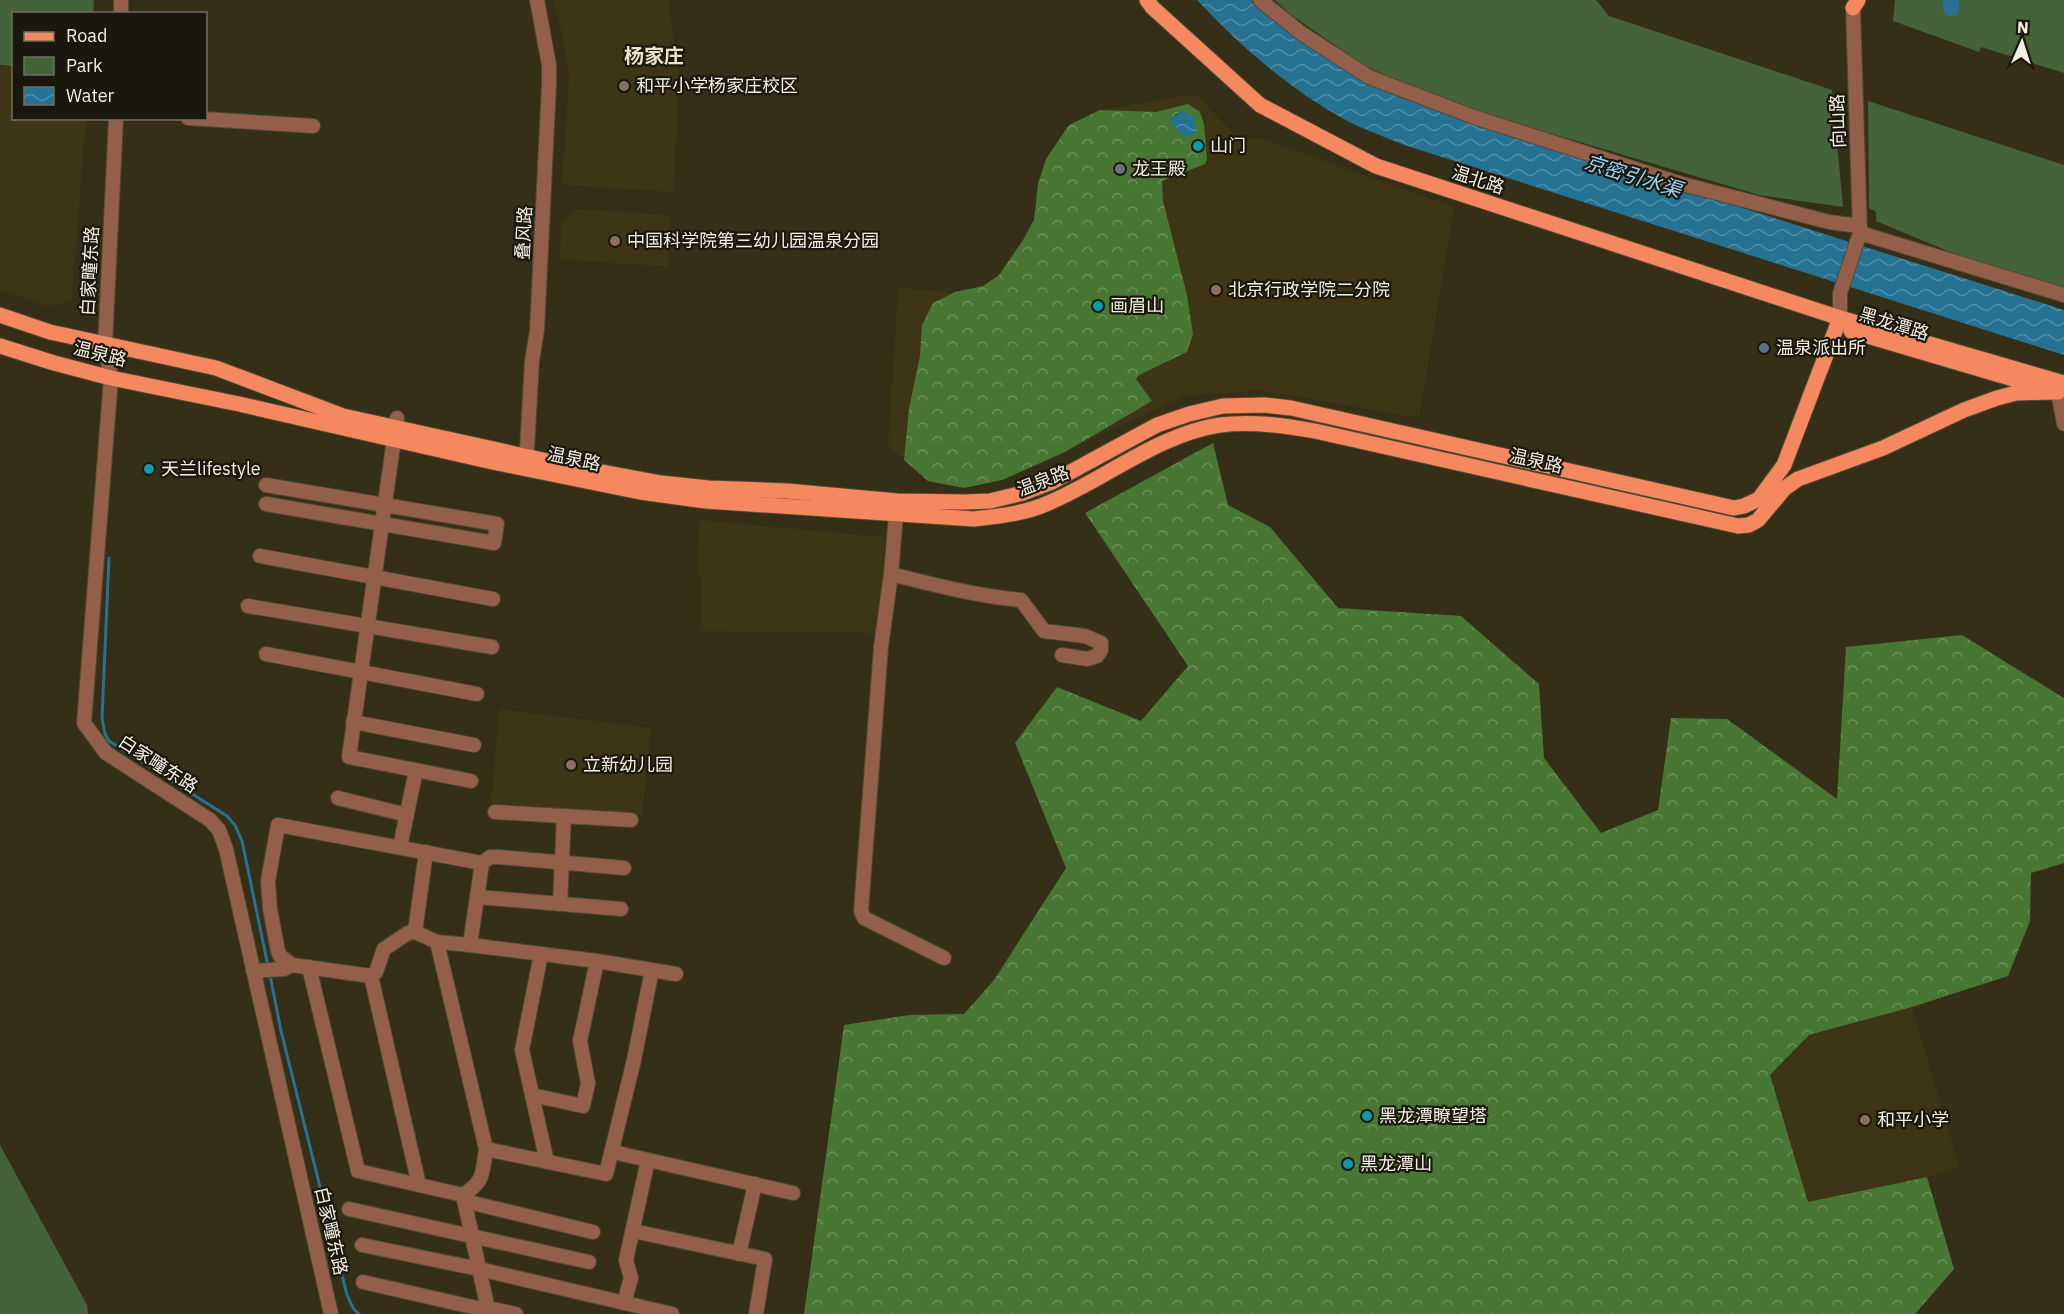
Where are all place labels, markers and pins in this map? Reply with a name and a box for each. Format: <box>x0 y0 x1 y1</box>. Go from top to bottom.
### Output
place label: 和平小学杨家庄校区 <box>636 74 798 97</box>
marker: 和平小学杨家庄校区 <box>617 79 631 93</box>
place label: 山门 <box>1210 134 1246 157</box>
marker: 山门 <box>1191 139 1205 153</box>
place label: 龙王殿 <box>1132 157 1186 180</box>
marker: 龙王殿 <box>1113 162 1127 176</box>
place label: 中国科学院第三幼儿园温泉分园 <box>627 229 879 252</box>
marker: 中国科学院第三幼儿园温泉分园 <box>608 234 622 248</box>
place label: 北京行政学院二分院 <box>1228 278 1390 301</box>
marker: 北京行政学院二分院 <box>1209 283 1223 297</box>
place label: 画眉山 <box>1110 294 1164 317</box>
marker: 画眉山 <box>1091 299 1105 313</box>
place label: 温泉派出所 <box>1776 336 1866 359</box>
marker: 温泉派出所 <box>1757 341 1771 355</box>
place label: 天兰lifestyle <box>161 457 261 480</box>
marker: 天兰lifestyle <box>142 462 156 476</box>
place label: 立新幼儿园 <box>583 753 673 776</box>
marker: 立新幼儿园 <box>564 758 578 772</box>
place label: 黑龙潭瞭望塔 <box>1379 1104 1487 1127</box>
place label: 和平小学 <box>1877 1108 1949 1131</box>
marker: 黑龙潭瞭望塔 <box>1360 1109 1374 1123</box>
marker: 和平小学 <box>1858 1113 1872 1127</box>
place label: 黑龙潭山 <box>1360 1152 1432 1175</box>
marker: 黑龙潭山 <box>1341 1157 1355 1171</box>

